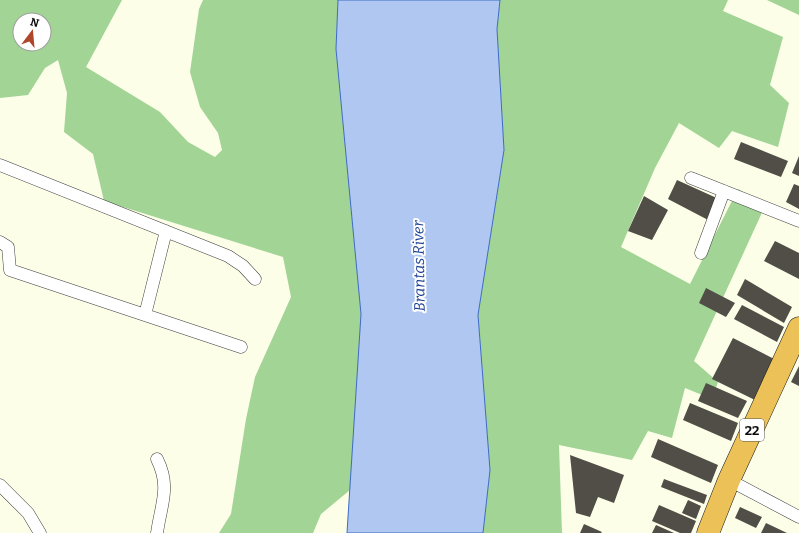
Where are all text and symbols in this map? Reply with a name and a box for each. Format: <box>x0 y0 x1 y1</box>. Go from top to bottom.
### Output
north arrow <box>12 12 52 52</box>
text: N <box>29 15 41 30</box>
water label: Brantas River <box>409 219 429 312</box>
road number: 22 <box>740 419 764 441</box>

